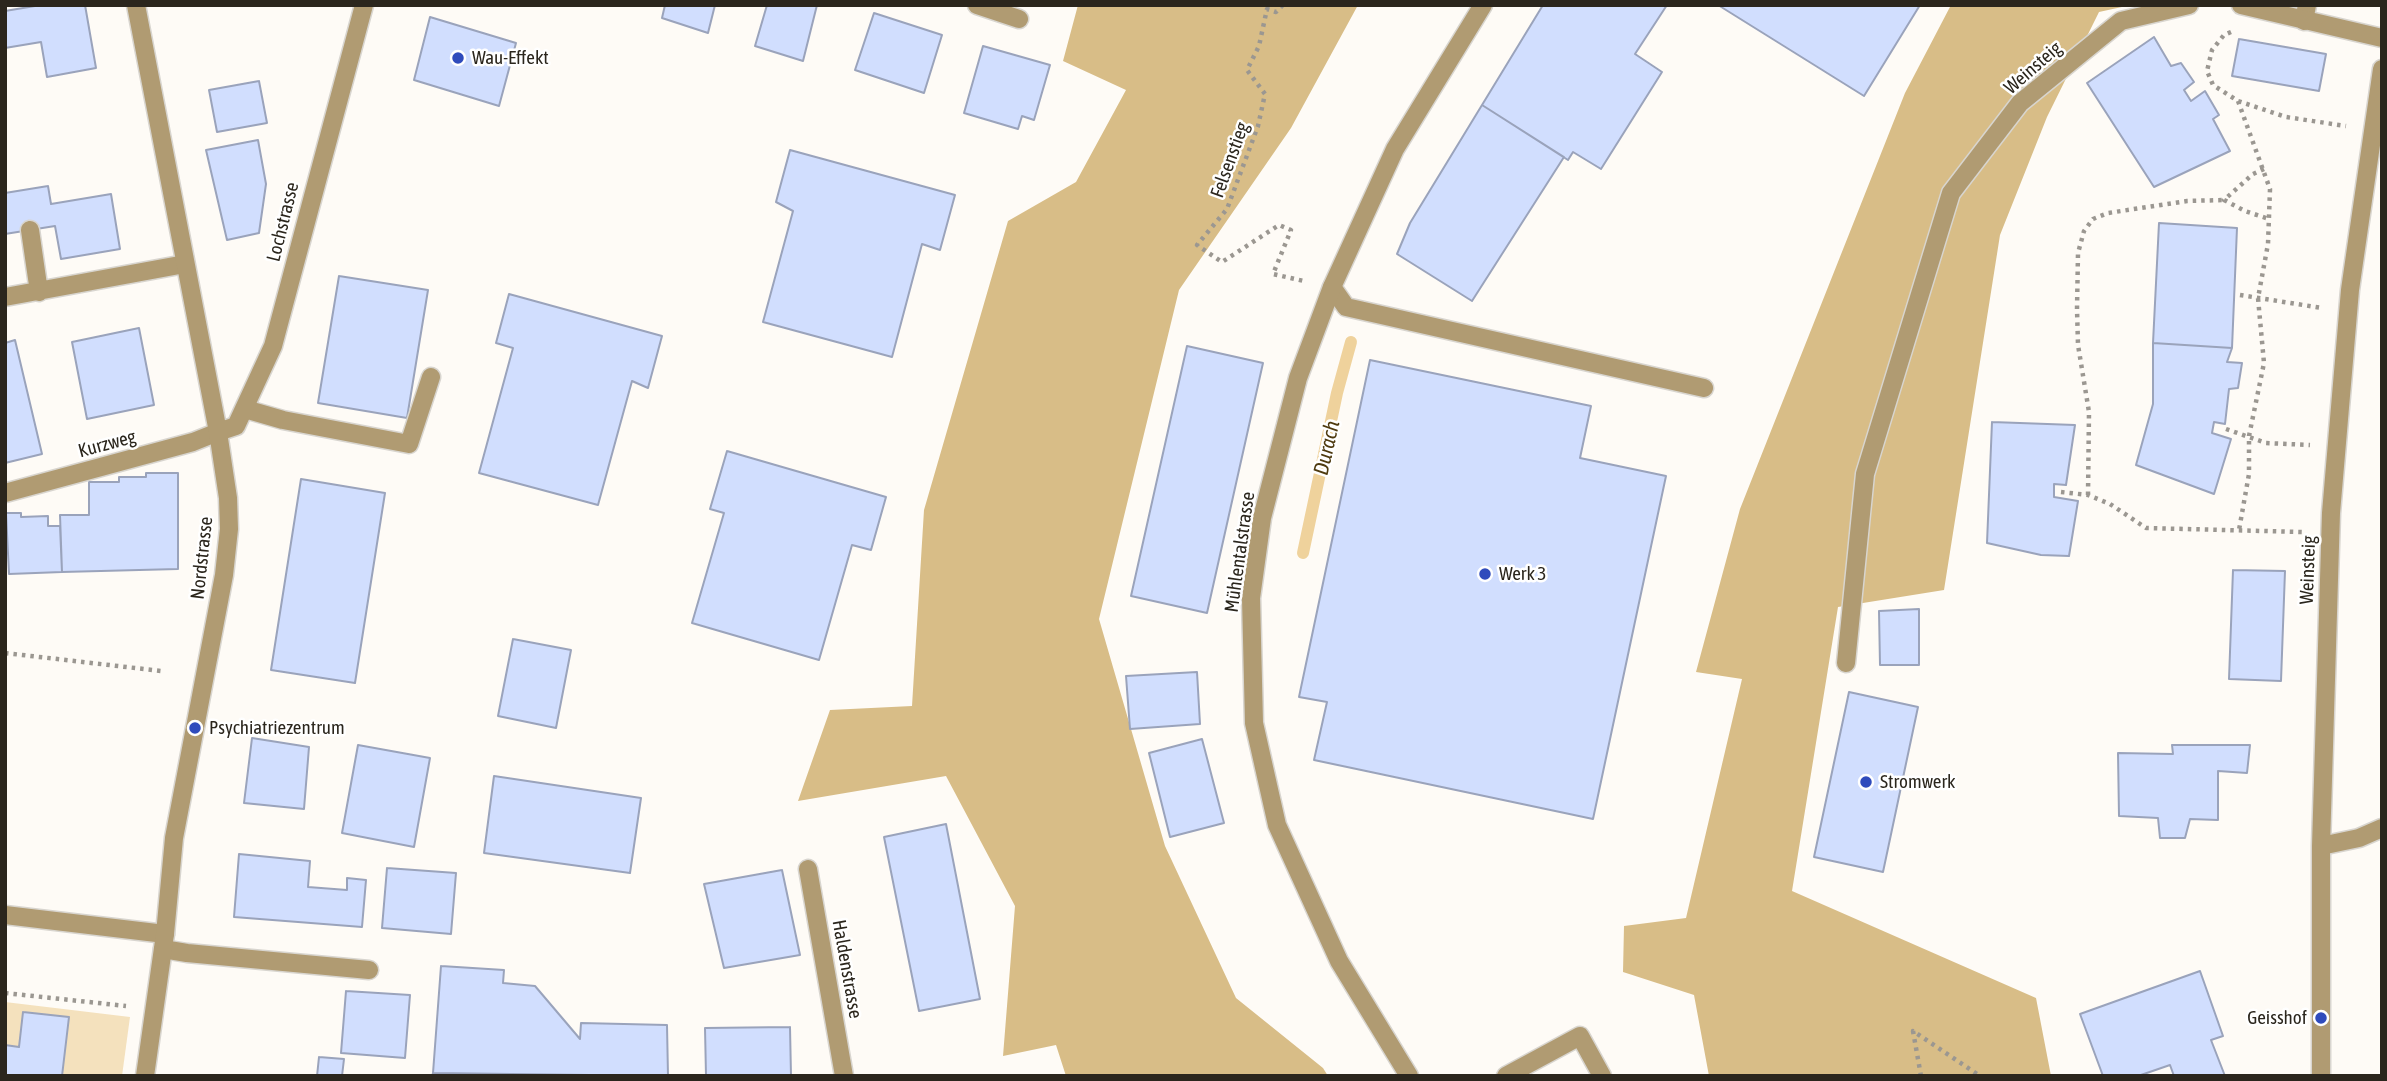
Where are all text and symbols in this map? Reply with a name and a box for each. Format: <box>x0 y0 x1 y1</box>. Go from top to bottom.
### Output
street label: Weinsteig <box>2000 37 2066 99</box>
place label: Wau-Effekt <box>472 47 549 69</box>
marker: Wau-Effekt <box>450 50 466 66</box>
street label: Felsenstieg <box>1206 119 1254 201</box>
street label: Lochstrasse <box>262 180 304 264</box>
water label: Durach <box>1309 418 1345 478</box>
street label: Kurzweg <box>76 425 138 463</box>
street label: Mühlentalstrasse <box>1220 490 1260 614</box>
street label: Nordstrasse <box>186 516 218 600</box>
street label: Weinsteig <box>2295 535 2321 605</box>
place label: Werk 3 <box>1499 563 1546 585</box>
marker: Werk 3 <box>1477 566 1493 582</box>
place label: Psychiatriezentrum <box>209 717 345 739</box>
marker: Psychiatriezentrum <box>187 720 203 736</box>
place label: Stromwerk <box>1880 771 1955 793</box>
marker: Stromwerk <box>1858 774 1874 790</box>
street label: Haldenstrasse <box>827 918 867 1020</box>
place label: Geisshof <box>2247 1007 2307 1029</box>
marker: Geisshof <box>2313 1010 2329 1026</box>

